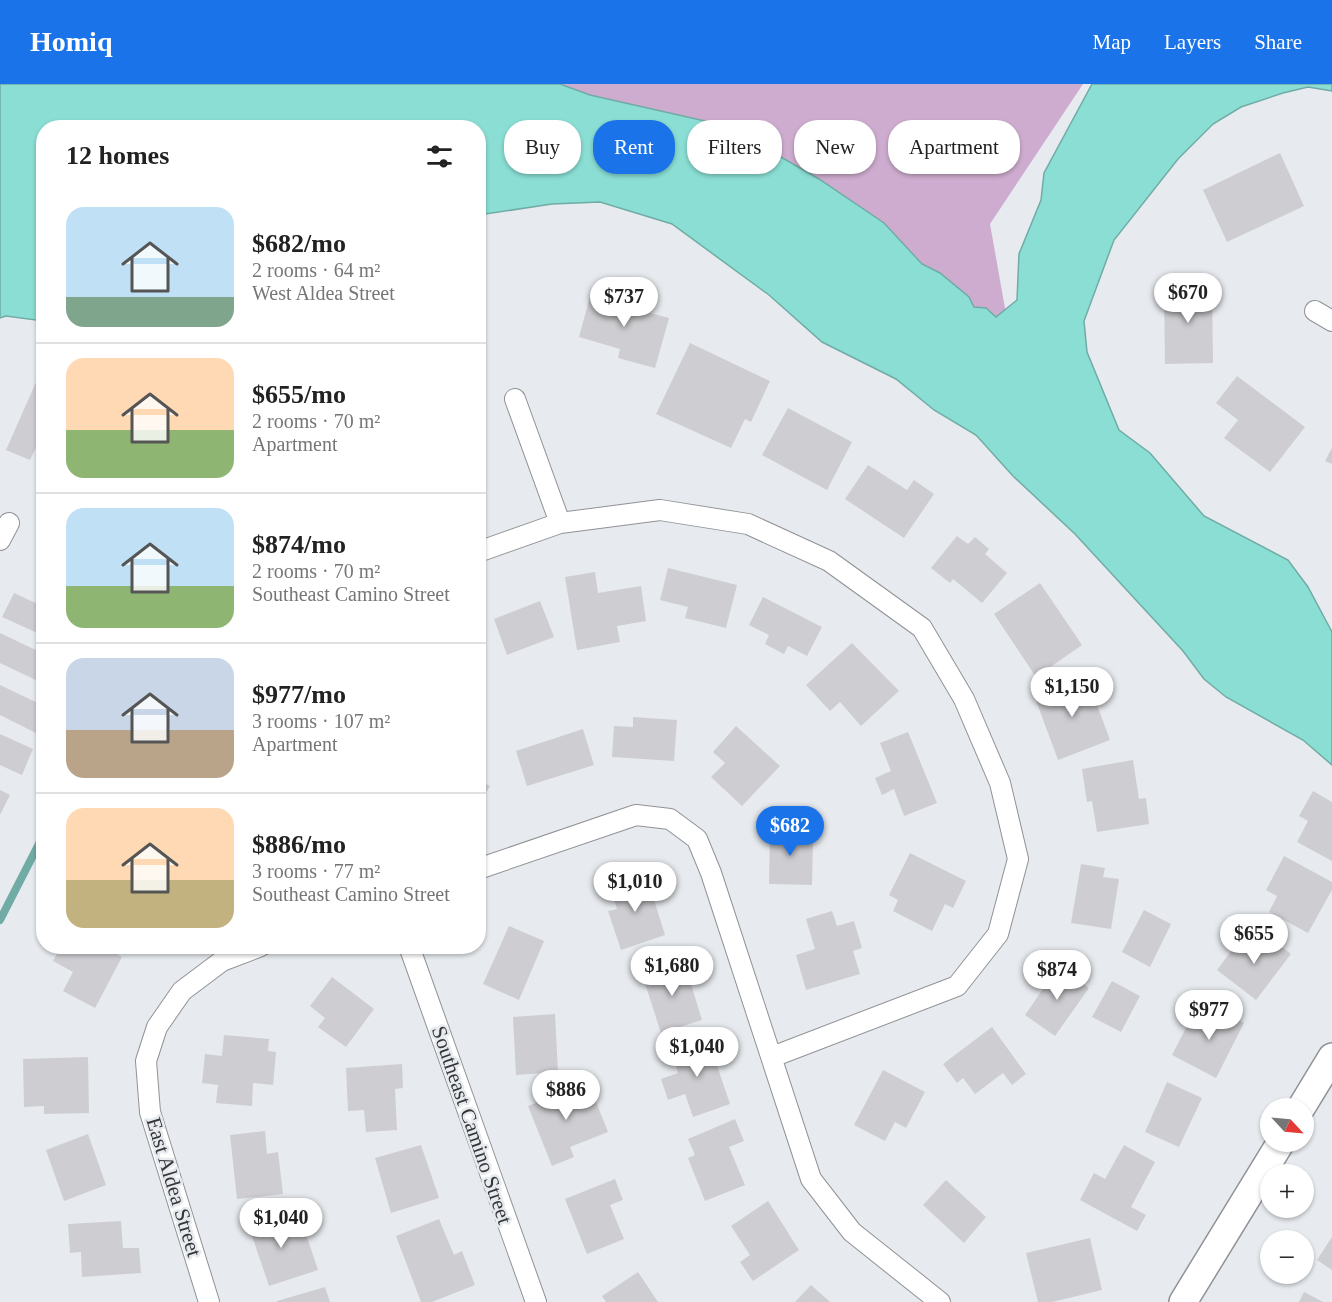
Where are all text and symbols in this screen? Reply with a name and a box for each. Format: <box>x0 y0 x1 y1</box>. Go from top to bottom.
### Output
text: Homiq <box>30 26 112 57</box>
text: Map <box>1093 30 1131 54</box>
text: Layers <box>1164 30 1221 54</box>
text: Share <box>1254 30 1302 54</box>
chip: Buy <box>504 120 581 174</box>
chip: Rent <box>593 120 675 174</box>
chip: Filters <box>687 120 782 174</box>
chip: New <box>794 120 876 174</box>
chip: Apartment <box>888 120 1020 174</box>
icon: filters <box>423 140 456 173</box>
text: 12 homes <box>66 141 169 170</box>
text: $682/mo <box>252 229 346 258</box>
icon: home <box>114 231 186 303</box>
text: 2 rooms · 64 m² <box>252 259 380 281</box>
pin: $670 <box>1152 273 1224 324</box>
pin: $737 <box>588 277 660 328</box>
text: $670 <box>1168 281 1208 303</box>
text: West Aldea Street <box>252 282 395 304</box>
text: $737 <box>604 285 644 307</box>
text: $655/mo <box>252 380 346 409</box>
icon: home <box>114 382 186 454</box>
text: 2 rooms · 70 m² <box>252 410 380 432</box>
text: Apartment <box>252 433 338 455</box>
text: $874/mo <box>252 530 346 559</box>
icon: home <box>114 532 186 604</box>
text: 2 rooms · 70 m² <box>252 560 380 582</box>
text: Southeast Camino Street <box>252 583 450 605</box>
pin: $1,150 <box>1023 667 1121 718</box>
text: $1,150 <box>1045 675 1100 697</box>
text: $977/mo <box>252 680 346 709</box>
icon: home <box>114 682 186 754</box>
text: 3 rooms · 107 m² <box>252 710 390 732</box>
text: Apartment <box>252 733 338 755</box>
pin: $682 <box>754 806 826 857</box>
text: $682 <box>770 814 810 836</box>
text: $886/mo <box>252 830 346 859</box>
icon: home <box>114 832 186 904</box>
text: 3 rooms · 77 m² <box>252 860 380 882</box>
pin: $1,010 <box>586 862 684 913</box>
text: $1,010 <box>608 870 663 892</box>
text: Southeast Camino Street <box>252 883 450 905</box>
pin: $655 <box>1218 914 1290 965</box>
text: $655 <box>1234 922 1274 944</box>
pin: $1,680 <box>623 946 721 997</box>
pin: $874 <box>1021 950 1093 1001</box>
text: $1,680 <box>645 954 700 976</box>
text: $874 <box>1037 958 1077 980</box>
pin: $977 <box>1173 990 1245 1041</box>
text: $977 <box>1189 998 1229 1020</box>
street label: Southeast Camino Street <box>427 1023 517 1227</box>
pin: $1,040 <box>648 1027 746 1078</box>
text: $1,040 <box>670 1035 725 1057</box>
pin: $886 <box>530 1070 602 1121</box>
text: $886 <box>546 1078 586 1100</box>
north arrow <box>1260 1098 1314 1152</box>
map controls <box>1260 1098 1314 1284</box>
street label: East Aldea Street <box>141 1114 207 1260</box>
button: + <box>1260 1164 1314 1218</box>
pin: $1,040 <box>232 1198 330 1249</box>
text: $1,040 <box>254 1206 309 1228</box>
button: − <box>1260 1230 1314 1284</box>

